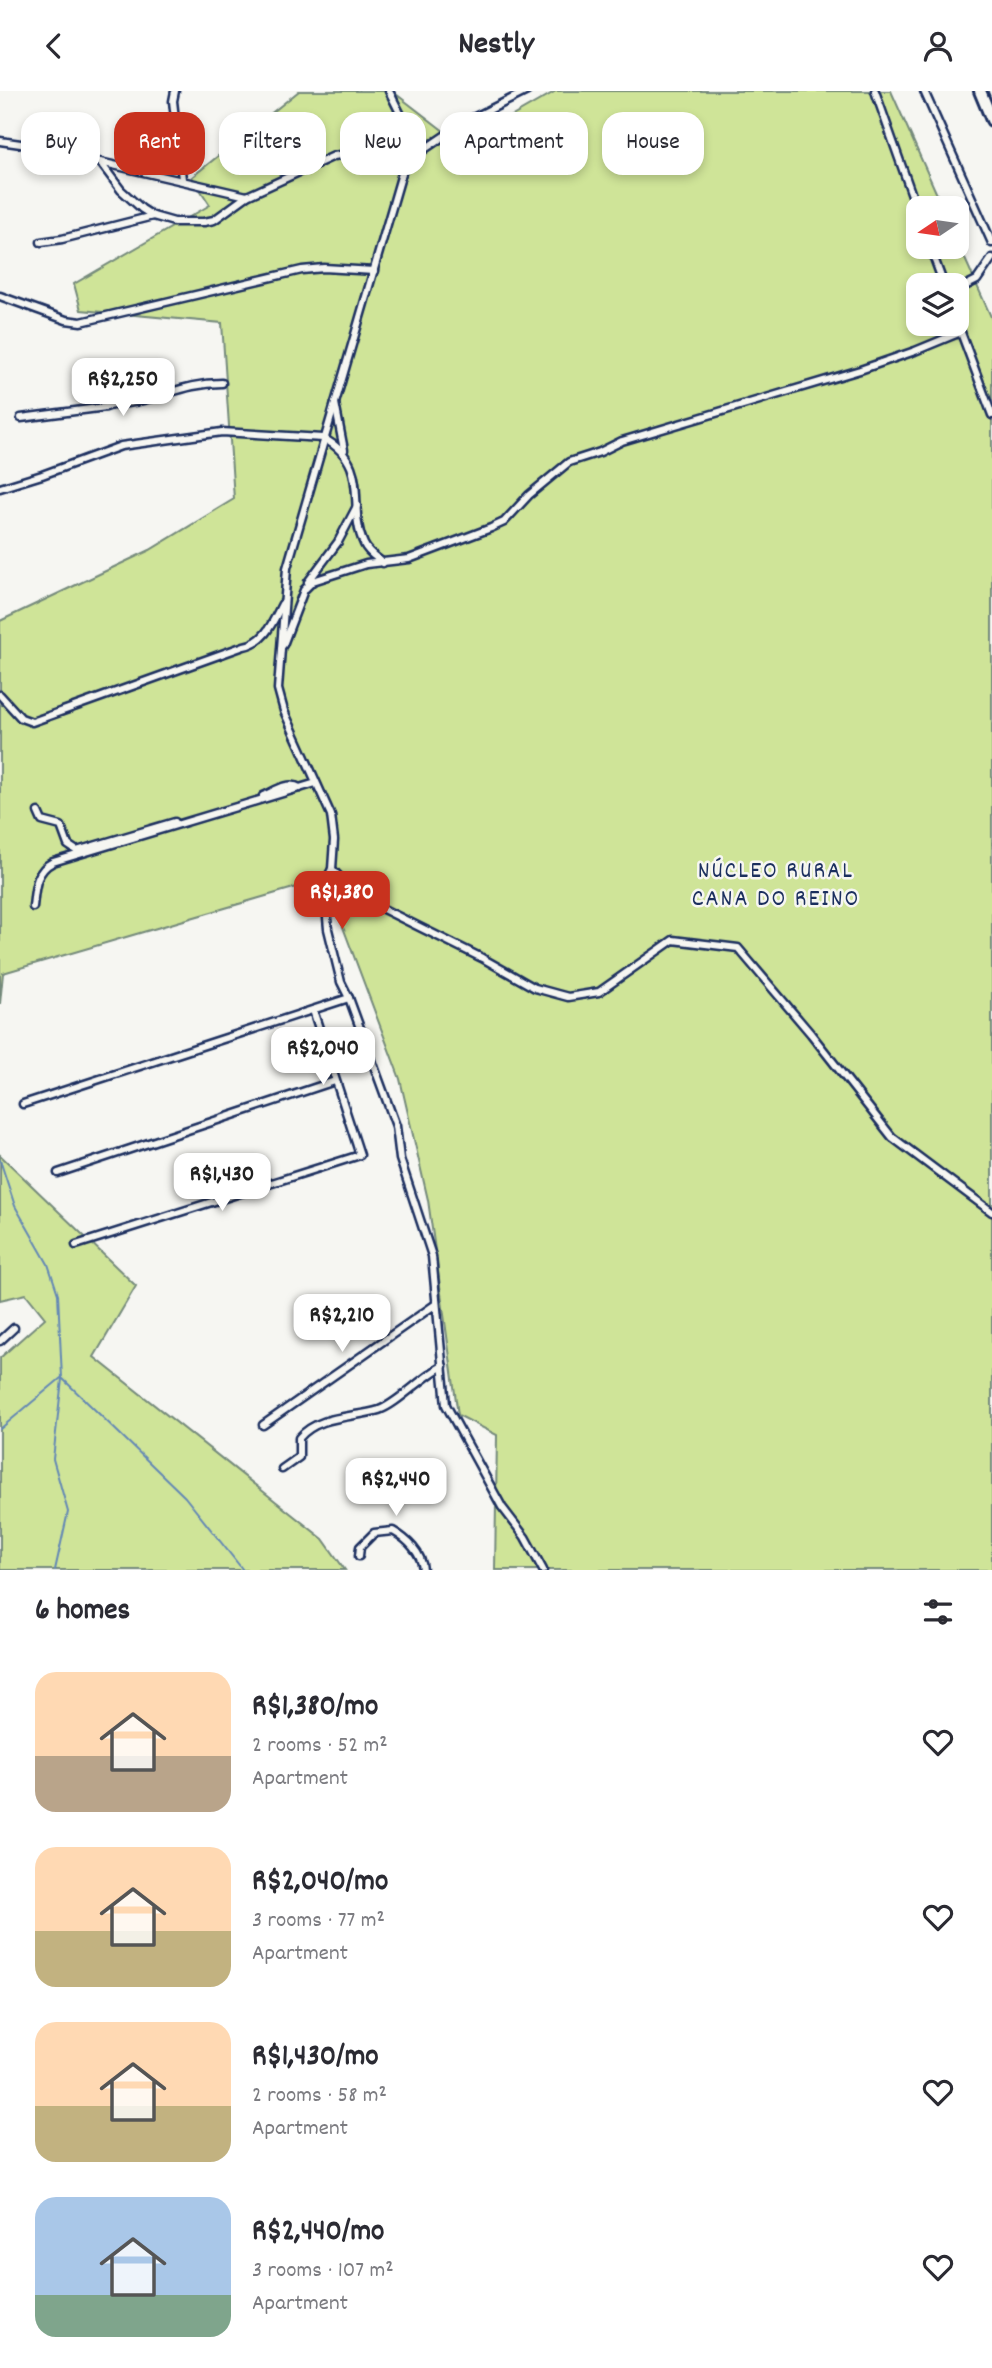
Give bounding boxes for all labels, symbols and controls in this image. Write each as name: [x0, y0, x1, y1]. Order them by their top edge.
text: Nestly: [458, 23, 534, 69]
icon: back: [35, 27, 73, 65]
icon: person: [919, 27, 957, 65]
chip: Buy: [21, 112, 100, 175]
chip: Rent: [114, 112, 205, 175]
chip: Filters: [219, 112, 326, 175]
chip: New: [340, 112, 426, 175]
chip: Apartment: [440, 112, 588, 175]
chip: House: [602, 112, 704, 175]
north arrow: [906, 196, 970, 259]
map controls: [906, 196, 969, 336]
button: layers: [906, 273, 969, 336]
pin: R$2,250: [58, 359, 188, 418]
text: R$2,250: [88, 364, 158, 397]
district label: NÚCLEO RURAL CANA DO REINO: [692, 855, 860, 917]
pin: R$1,380: [277, 871, 407, 931]
text: R$1,380: [310, 877, 374, 910]
pin: R$2,040: [258, 1027, 388, 1087]
text: R$2,040: [287, 1033, 359, 1066]
pin: R$1,430: [157, 1153, 287, 1213]
text: R$1,430: [190, 1159, 254, 1192]
pin: R$2,210: [277, 1295, 407, 1354]
text: R$2,210: [310, 1300, 374, 1333]
pin: R$2,440: [331, 1459, 461, 1518]
text: R$2,440: [362, 1464, 430, 1497]
text: 6 homes: [35, 1591, 130, 1634]
icon: filters: [919, 1593, 957, 1631]
text: R$1,380/mo: [252, 1687, 378, 1730]
icon: home: [91, 1700, 175, 1784]
icon: heart: [919, 1723, 957, 1761]
text: 2 rooms · 52 m²: [252, 1730, 388, 1763]
text: Apartment: [252, 1763, 348, 1796]
text: R$2,040/mo: [252, 1862, 388, 1905]
icon: home: [91, 1875, 175, 1959]
icon: heart: [919, 1898, 957, 1936]
text: 3 rooms · 77 m²: [252, 1905, 385, 1938]
text: Apartment: [252, 1938, 348, 1971]
text: R$1,430/mo: [252, 2037, 379, 2080]
icon: home: [91, 2050, 175, 2134]
icon: heart: [919, 2073, 957, 2111]
text: 2 rooms · 58 m²: [252, 2080, 387, 2113]
text: Apartment: [252, 2113, 348, 2146]
text: R$2,440/mo: [252, 2212, 384, 2255]
icon: home: [91, 2225, 175, 2309]
icon: heart: [919, 2248, 957, 2286]
text: 3 rooms · 107 m²: [252, 2255, 394, 2288]
text: Apartment: [252, 2288, 348, 2321]

